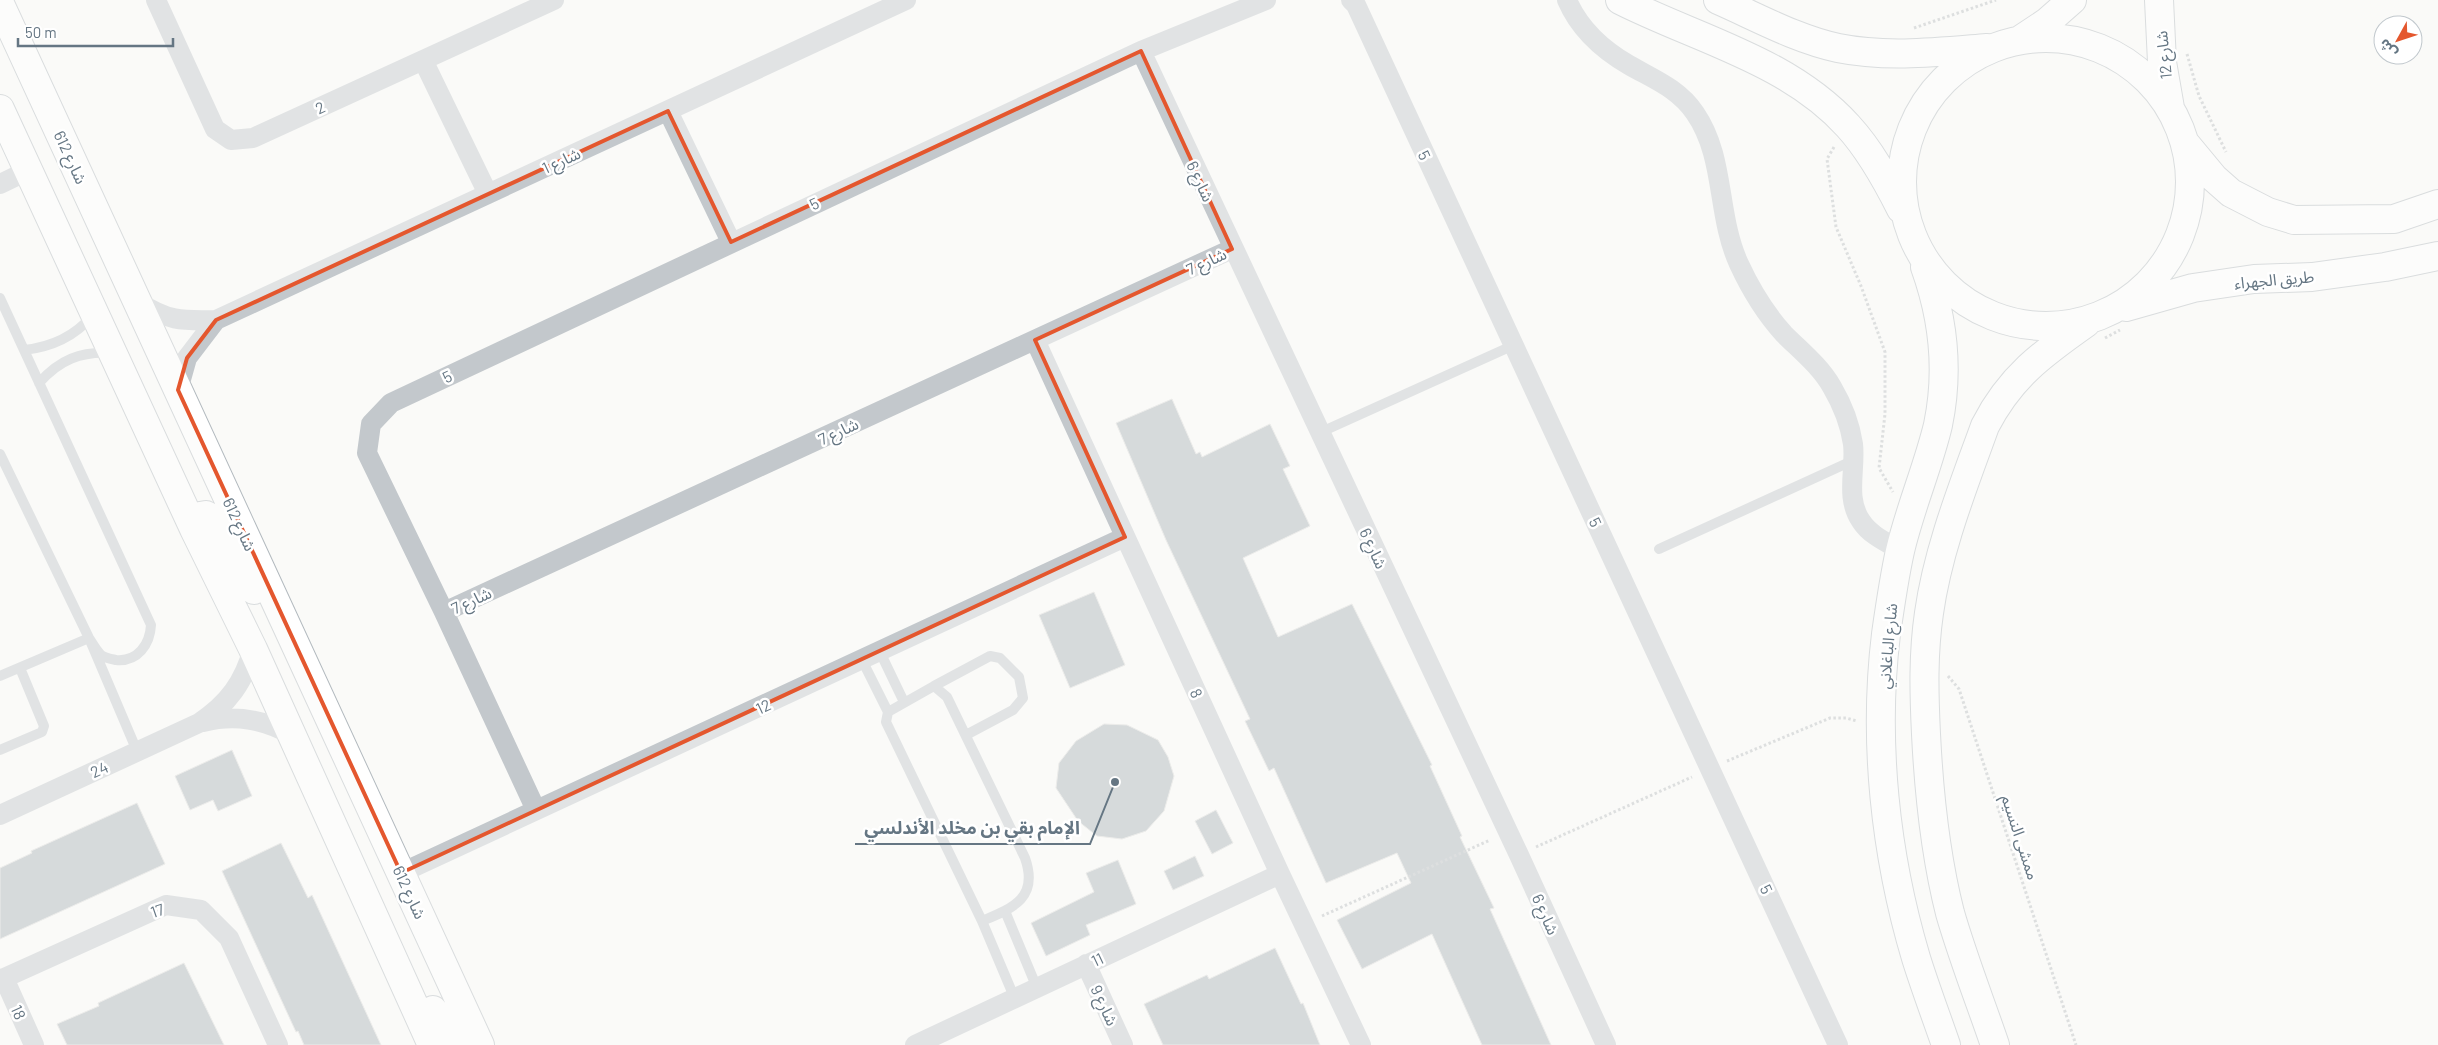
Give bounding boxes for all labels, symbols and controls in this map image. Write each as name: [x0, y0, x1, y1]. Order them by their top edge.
scale bar: [18, 15, 172, 47]
north arrow: [2373, 15, 2423, 65]
text: 50 m: [25, 23, 57, 41]
street label: شارع 12: [2151, 29, 2179, 80]
text: ش: [2375, 36, 2400, 61]
street label: 2: [312, 97, 328, 117]
street label: شارع 612: [47, 127, 92, 188]
street label: شارع 1: [539, 143, 585, 181]
street label: 5: [1415, 147, 1435, 163]
street label: شارع 6: [1180, 158, 1219, 206]
street label: 5: [806, 193, 822, 213]
street label: شارع 7: [1183, 244, 1231, 282]
street label: طريق الجهراء: [2233, 266, 2315, 294]
street label: 5: [439, 366, 455, 386]
street label: شارع 7: [815, 414, 863, 452]
street label: شارع 612: [216, 494, 261, 555]
street label: 5: [1586, 514, 1606, 530]
street label: شارع 6: [1353, 525, 1392, 573]
street label: شارع 7: [448, 583, 496, 621]
street label: شارع الباغلاني: [1874, 602, 1904, 690]
street label: 8: [1187, 685, 1207, 701]
street label: 12: [753, 694, 773, 718]
street label: 24: [87, 757, 111, 781]
street label: ممشى النسيم: [1995, 792, 2044, 883]
callout: الإمام بقي بن مخلد الأندلسي: [855, 811, 1090, 844]
text: الإمام بقي بن مخلد الأندلسي: [864, 816, 1080, 842]
street label: شارع 612: [386, 862, 431, 923]
street label: 5: [1757, 881, 1777, 897]
street label: شارع 6: [1525, 891, 1563, 939]
street label: 17: [148, 899, 167, 921]
street label: 11: [1088, 948, 1106, 970]
street label: شارع 9: [1084, 982, 1123, 1030]
street label: 18: [7, 1002, 31, 1022]

